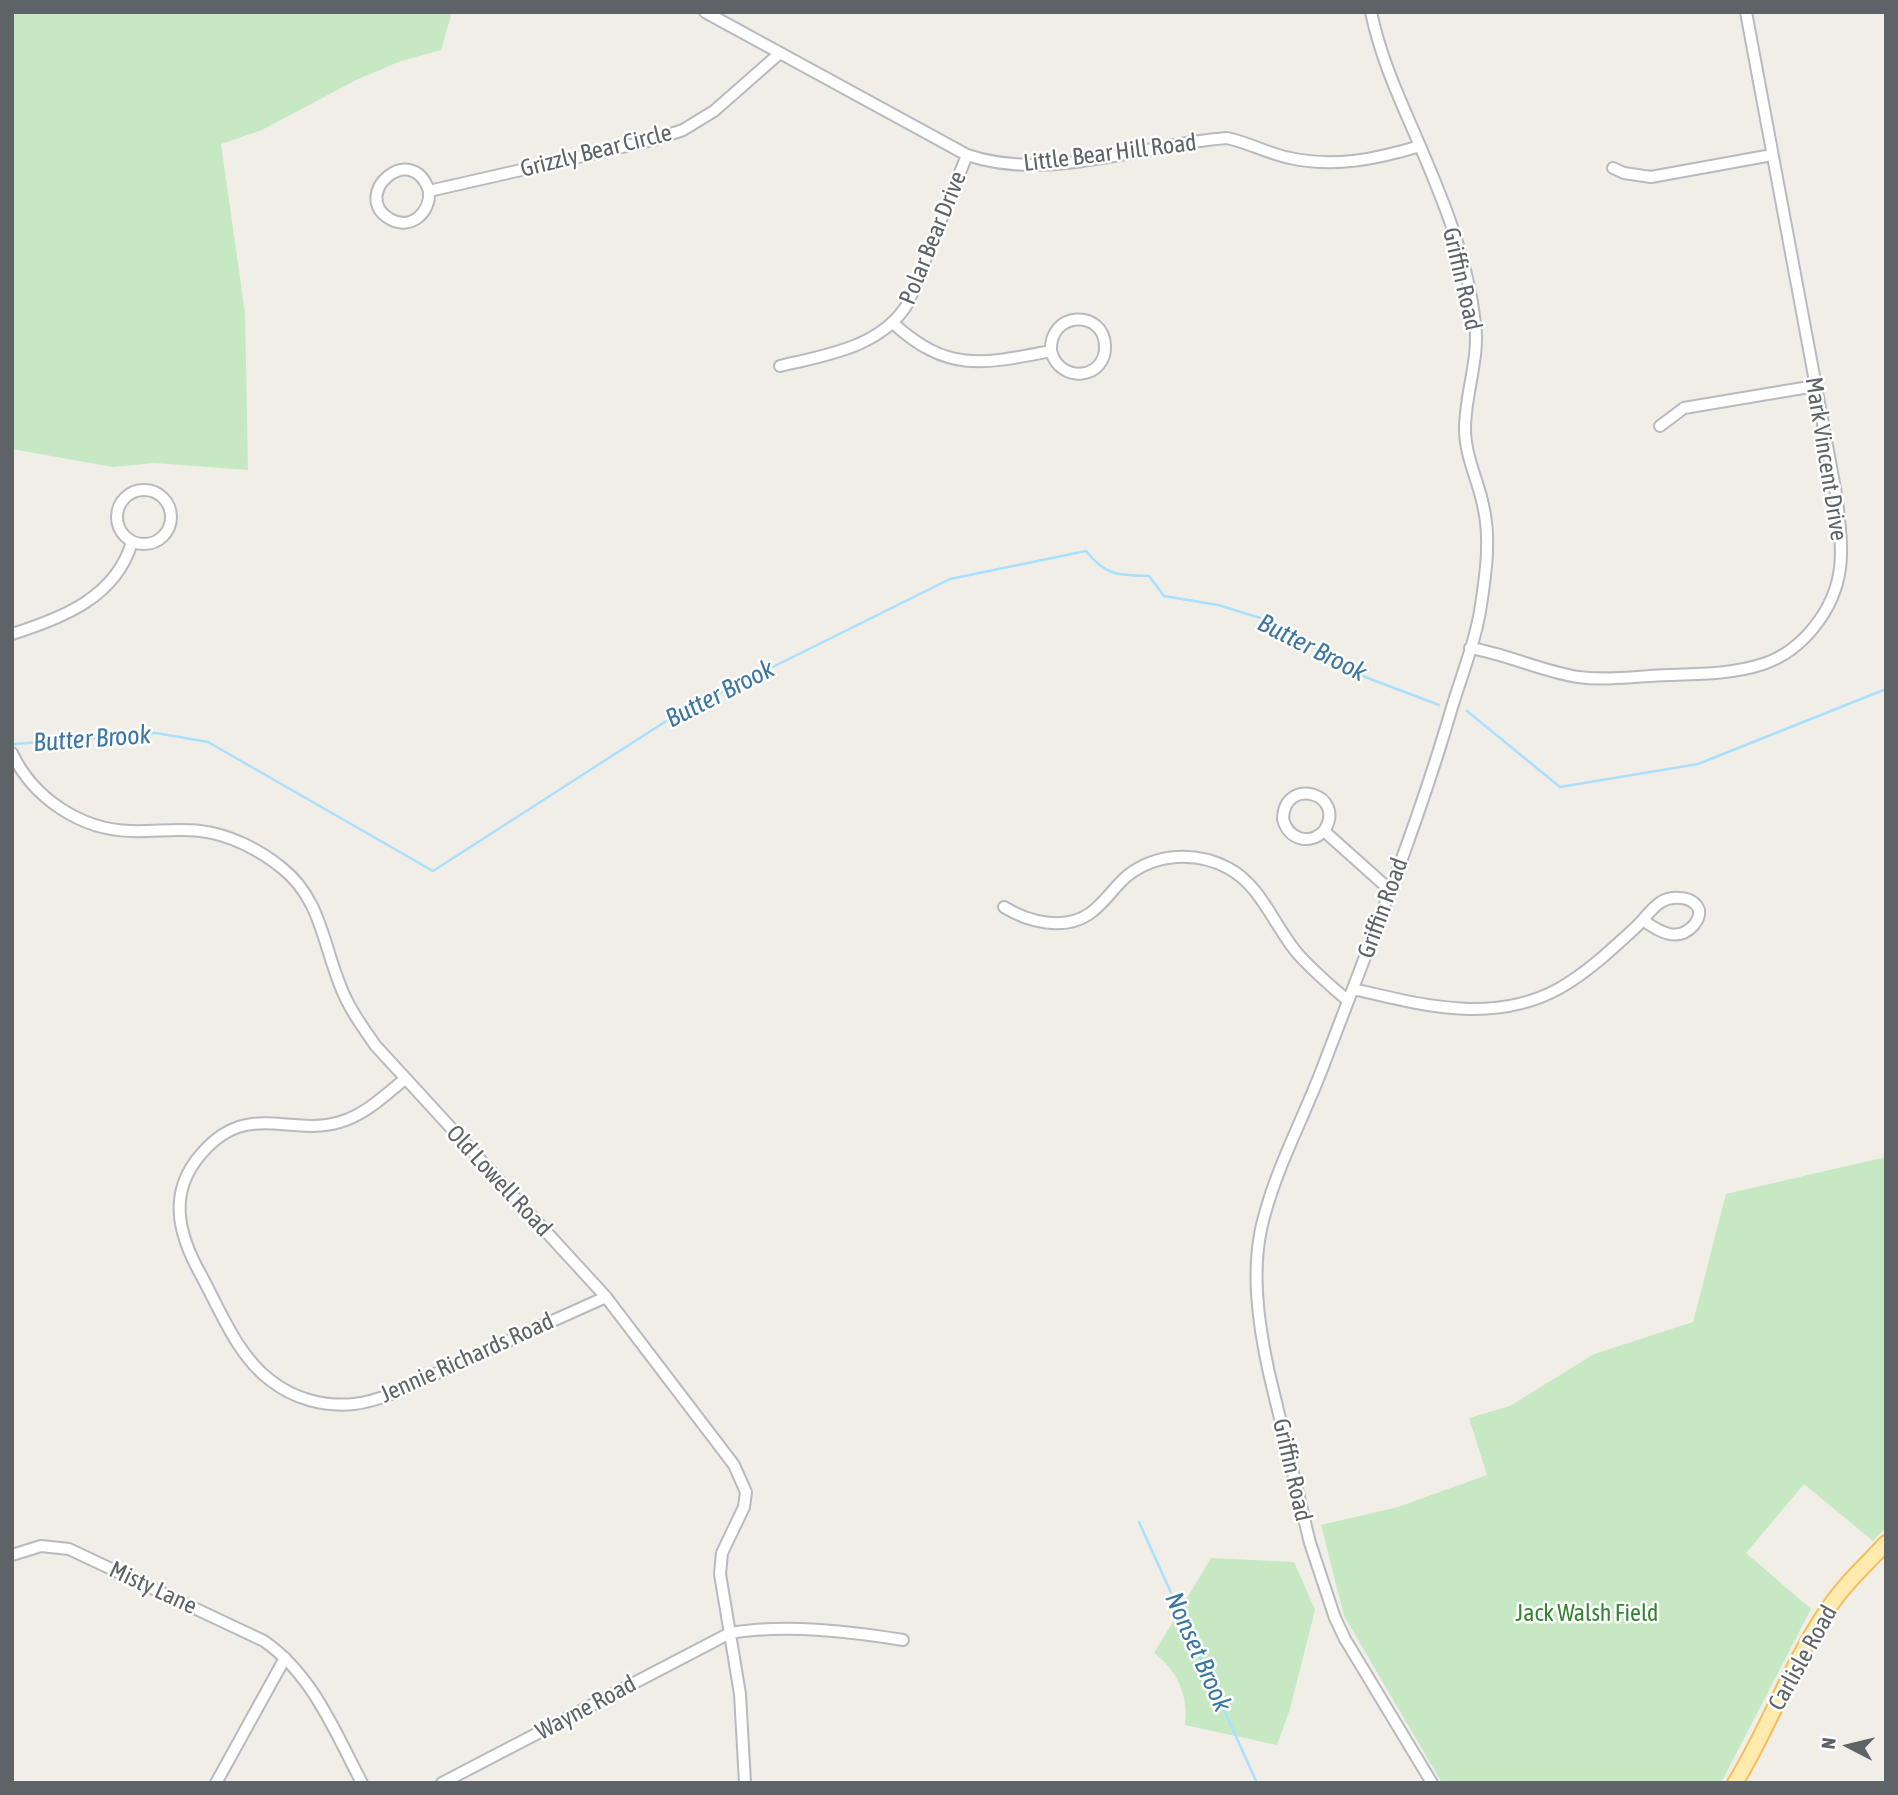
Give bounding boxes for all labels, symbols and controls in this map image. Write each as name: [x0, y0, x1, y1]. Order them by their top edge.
street label: Grizzly Bear Circle: [517, 118, 675, 184]
street label: Little Bear Hill Road: [1022, 128, 1198, 178]
street label: Polar Bear Drive: [893, 167, 973, 309]
street label: Griffin Road: [1436, 225, 1488, 333]
street label: Mark Vincent Drive: [1799, 375, 1853, 543]
water label: Butter Brook: [1252, 607, 1372, 689]
water label: Butter Brook: [660, 653, 780, 735]
water label: Butter Brook: [32, 719, 152, 759]
street label: Griffin Road: [1352, 854, 1414, 962]
street label: Old Lowell Road: [440, 1119, 558, 1243]
street label: Jennie Richards Road: [376, 1307, 558, 1409]
street label: Griffin Road: [1266, 1416, 1318, 1524]
street label: Misty Lane: [105, 1555, 201, 1621]
water label: Nonset Brook: [1158, 1588, 1238, 1716]
park label: Jack Walsh Field: [1516, 1599, 1658, 1627]
street label: Carlisle Road: [1762, 1601, 1844, 1715]
street label: Wayne Road: [531, 1670, 641, 1746]
north arrow: [1814, 1711, 1884, 1781]
text: N: [1817, 1737, 1840, 1750]

